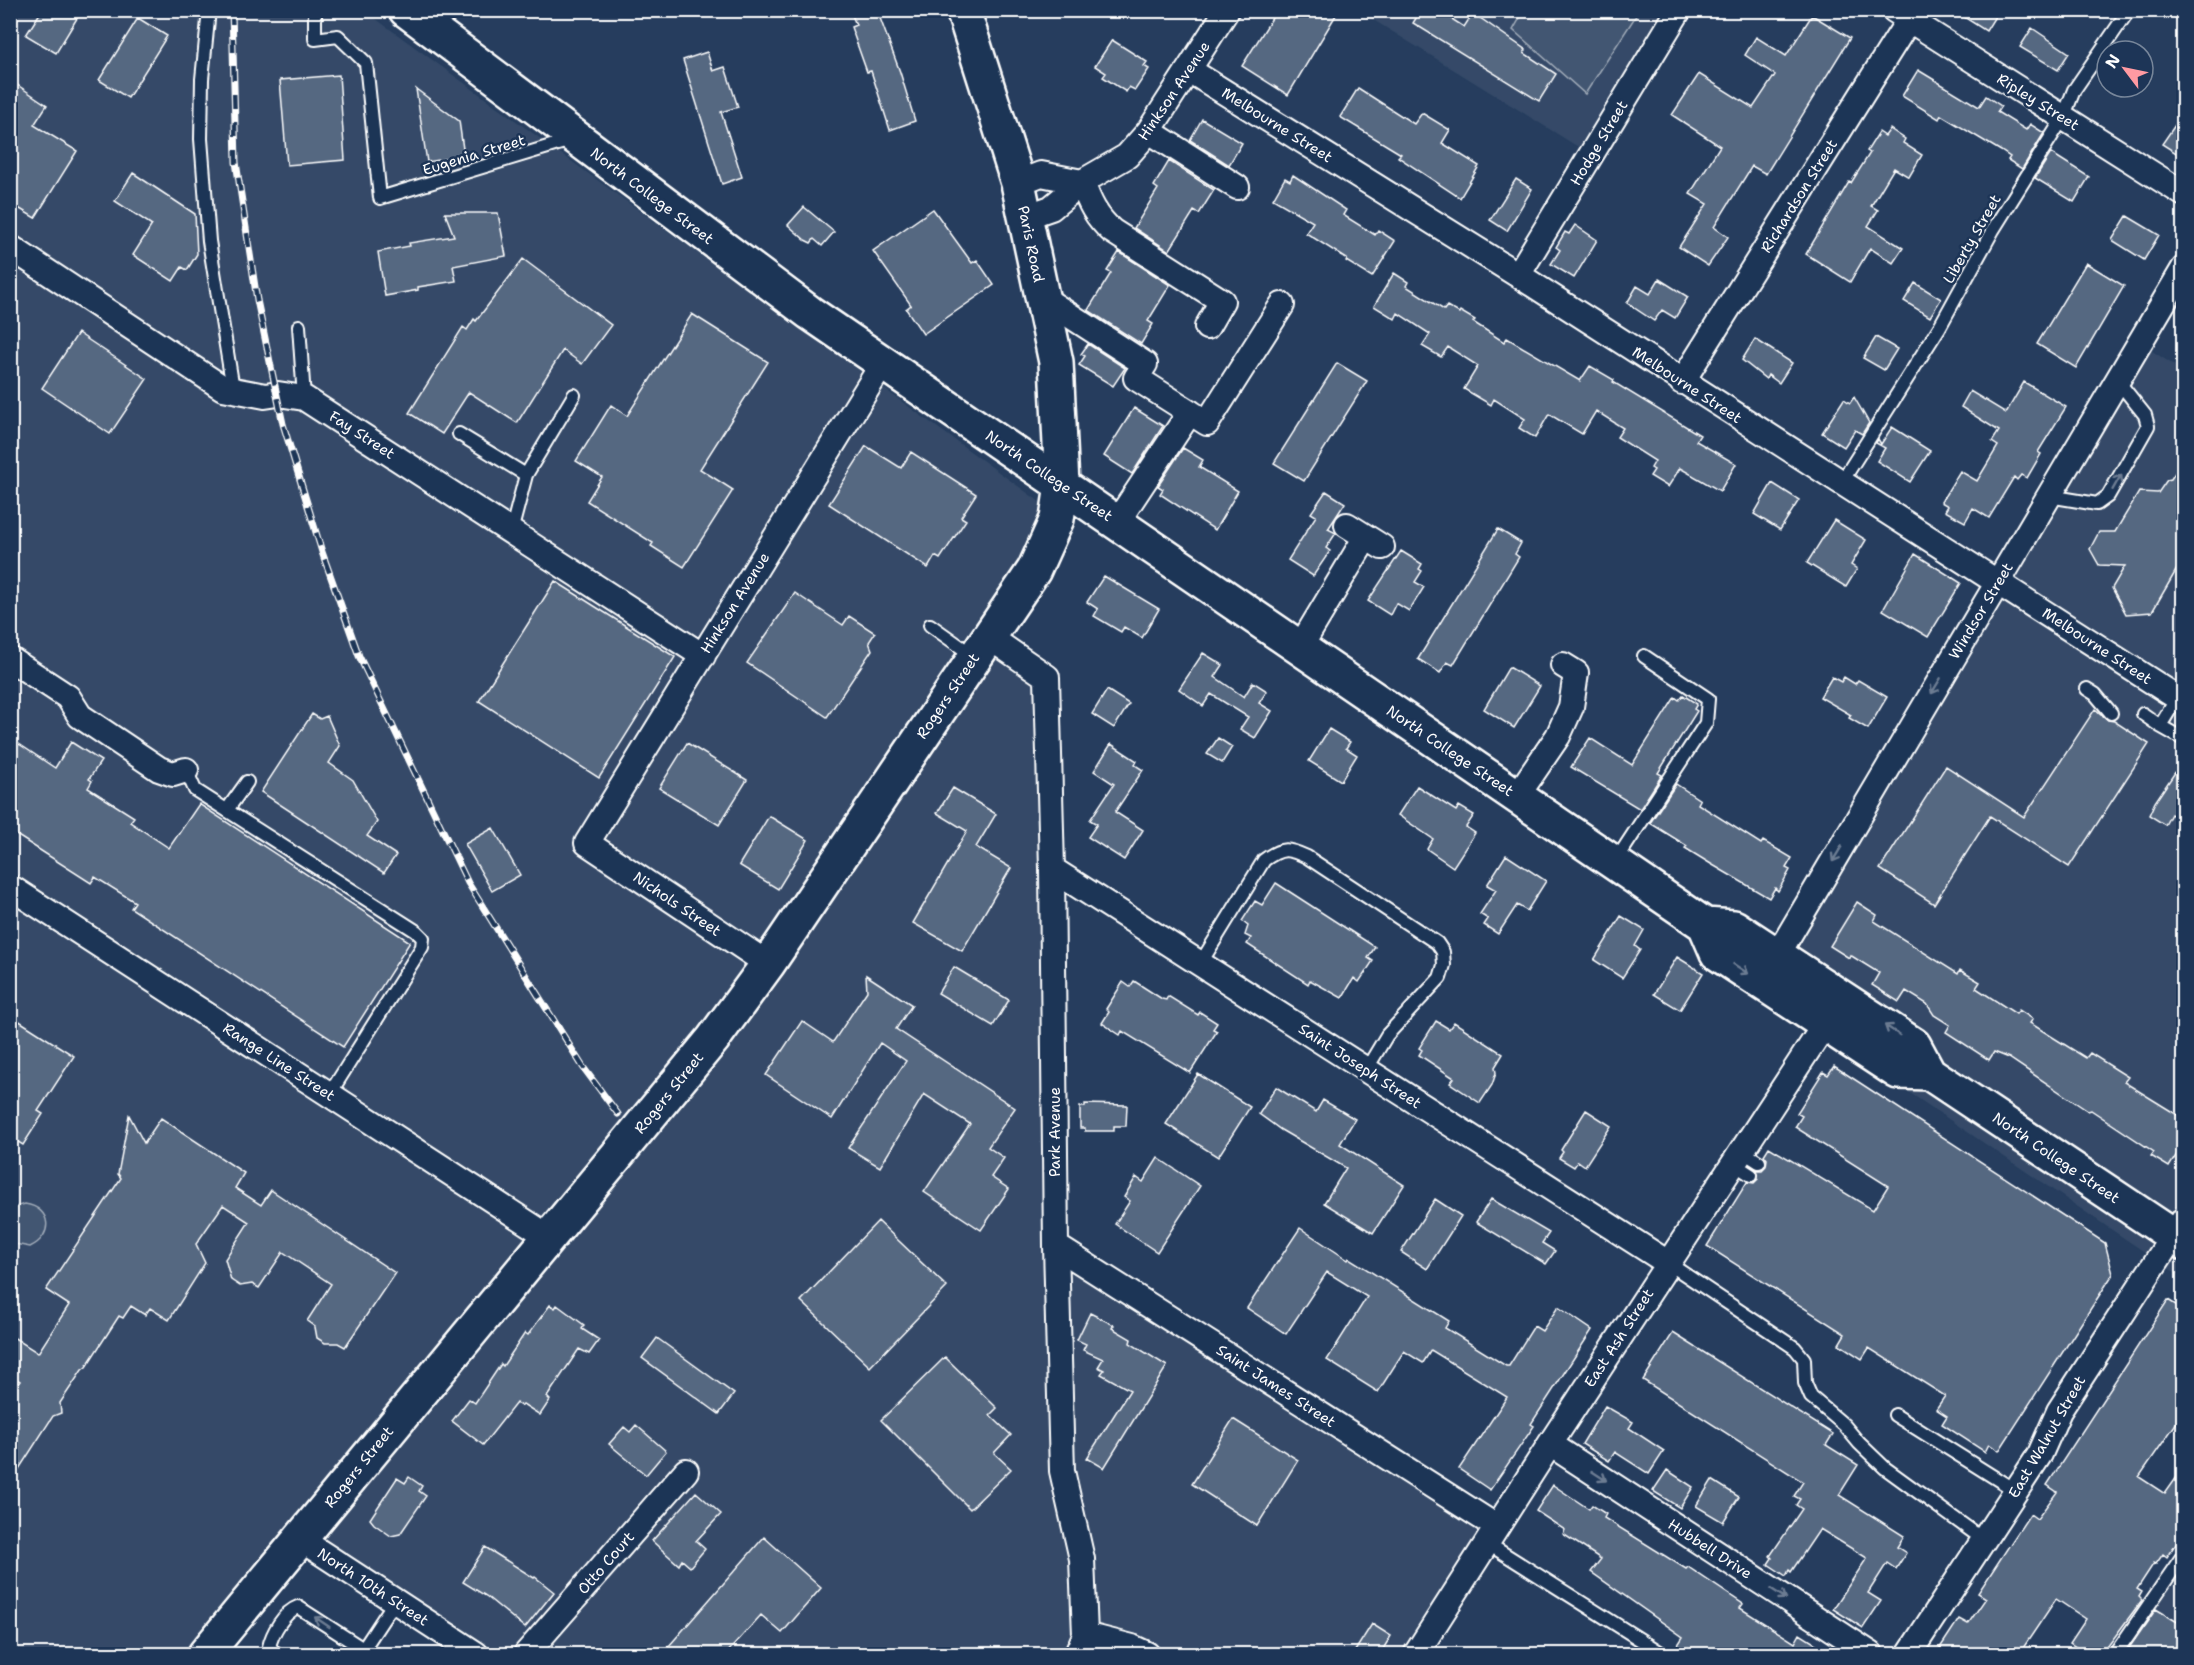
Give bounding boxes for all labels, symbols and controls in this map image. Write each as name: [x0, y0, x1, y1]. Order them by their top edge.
street label: Hinkson Avenue: [1133, 37, 1215, 145]
north arrow: [2095, 39, 2155, 99]
text: N: [2100, 50, 2125, 72]
street label: Ripley Street: [1993, 69, 2083, 135]
street label: Melbourne Street: [1218, 83, 1336, 167]
street label: Hodge Street: [1566, 97, 1632, 189]
street label: Eugenia Street: [420, 130, 528, 180]
street label: Richardson Street: [1756, 135, 1842, 257]
street label: North College Street: [586, 143, 718, 249]
street label: Liberty Street: [1938, 191, 2006, 287]
street label: Paris Road: [1013, 204, 1049, 285]
street label: Melbourne Street: [1628, 342, 1746, 428]
street label: Fay Street: [325, 406, 399, 464]
street label: North College Street: [981, 426, 1117, 526]
one-way arrow: [2111, 474, 2123, 491]
street label: Hinkson Avenue: [696, 549, 774, 657]
street label: Windsor Street: [1944, 559, 2018, 663]
street label: Melbourne Street: [2038, 603, 2156, 689]
street label: Rogers Street: [912, 649, 984, 743]
one-way arrow: [1930, 677, 1942, 694]
street label: North College Street: [1382, 701, 1518, 801]
one-way arrow: [1830, 845, 1842, 862]
street label: Nichols Street: [629, 867, 725, 941]
one-way arrow: [1732, 962, 1749, 975]
street label: Range Line Street: [219, 1018, 339, 1106]
street label: Saint Joseph Street: [1295, 1019, 1425, 1113]
one-way arrow: [1884, 1024, 1901, 1036]
street label: Rogers Street: [630, 1048, 708, 1138]
street label: Park Avenue: [1045, 1087, 1065, 1177]
street label: North College Street: [1988, 1108, 2124, 1208]
street label: East Ash Street: [1580, 1285, 1658, 1391]
street label: Saint James Street: [1213, 1340, 1339, 1432]
street label: East Walnut Street: [2004, 1372, 2090, 1502]
street label: Rogers Street: [320, 1422, 398, 1512]
one-way arrow: [1590, 1469, 1607, 1482]
street label: Hubbell Drive: [1664, 1514, 1756, 1584]
street label: Otto Court: [573, 1527, 639, 1599]
street label: North 10th Street: [314, 1544, 432, 1630]
one-way arrow: [1770, 1588, 1787, 1600]
one-way arrow: [314, 1616, 331, 1628]

